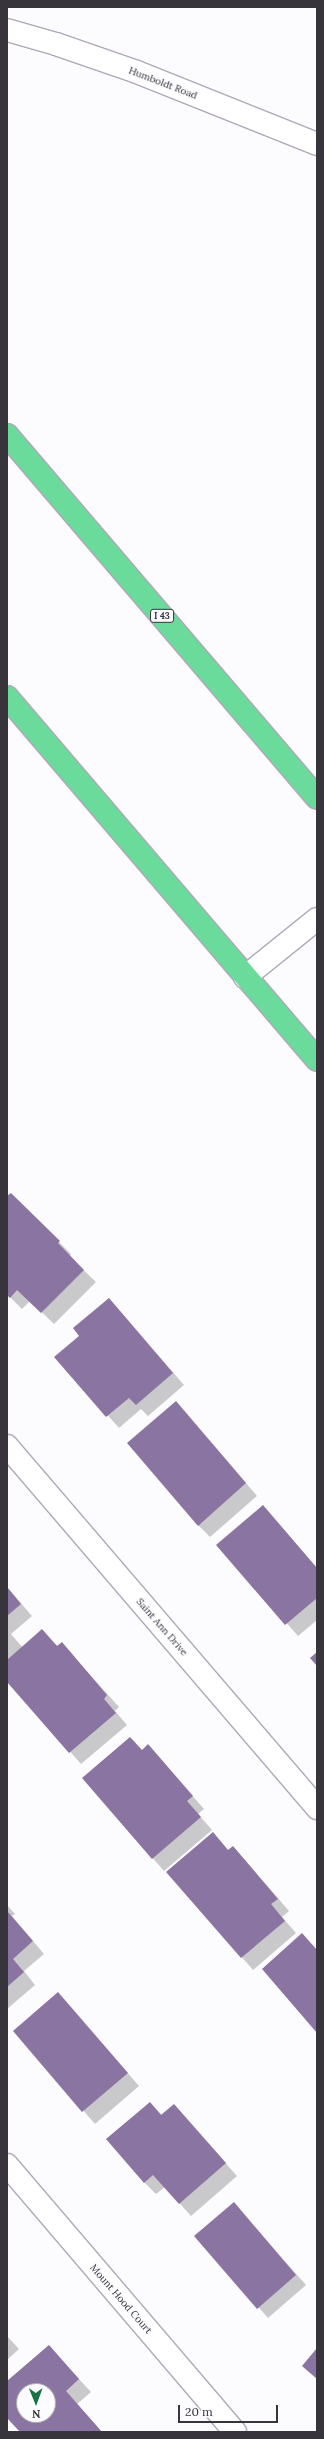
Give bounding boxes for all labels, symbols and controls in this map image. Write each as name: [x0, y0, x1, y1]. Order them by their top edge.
street label: Humboldt Road: [127, 64, 199, 102]
road number: I 43: [150, 609, 174, 623]
street label: Saint Ann Drive: [134, 1596, 190, 1658]
street label: Mount Hood Court: [87, 2262, 155, 2336]
north arrow: [16, 2383, 56, 2423]
scale bar: [180, 2397, 280, 2423]
text: 20 m: [185, 2404, 213, 2419]
text: N: [32, 2407, 41, 2421]

